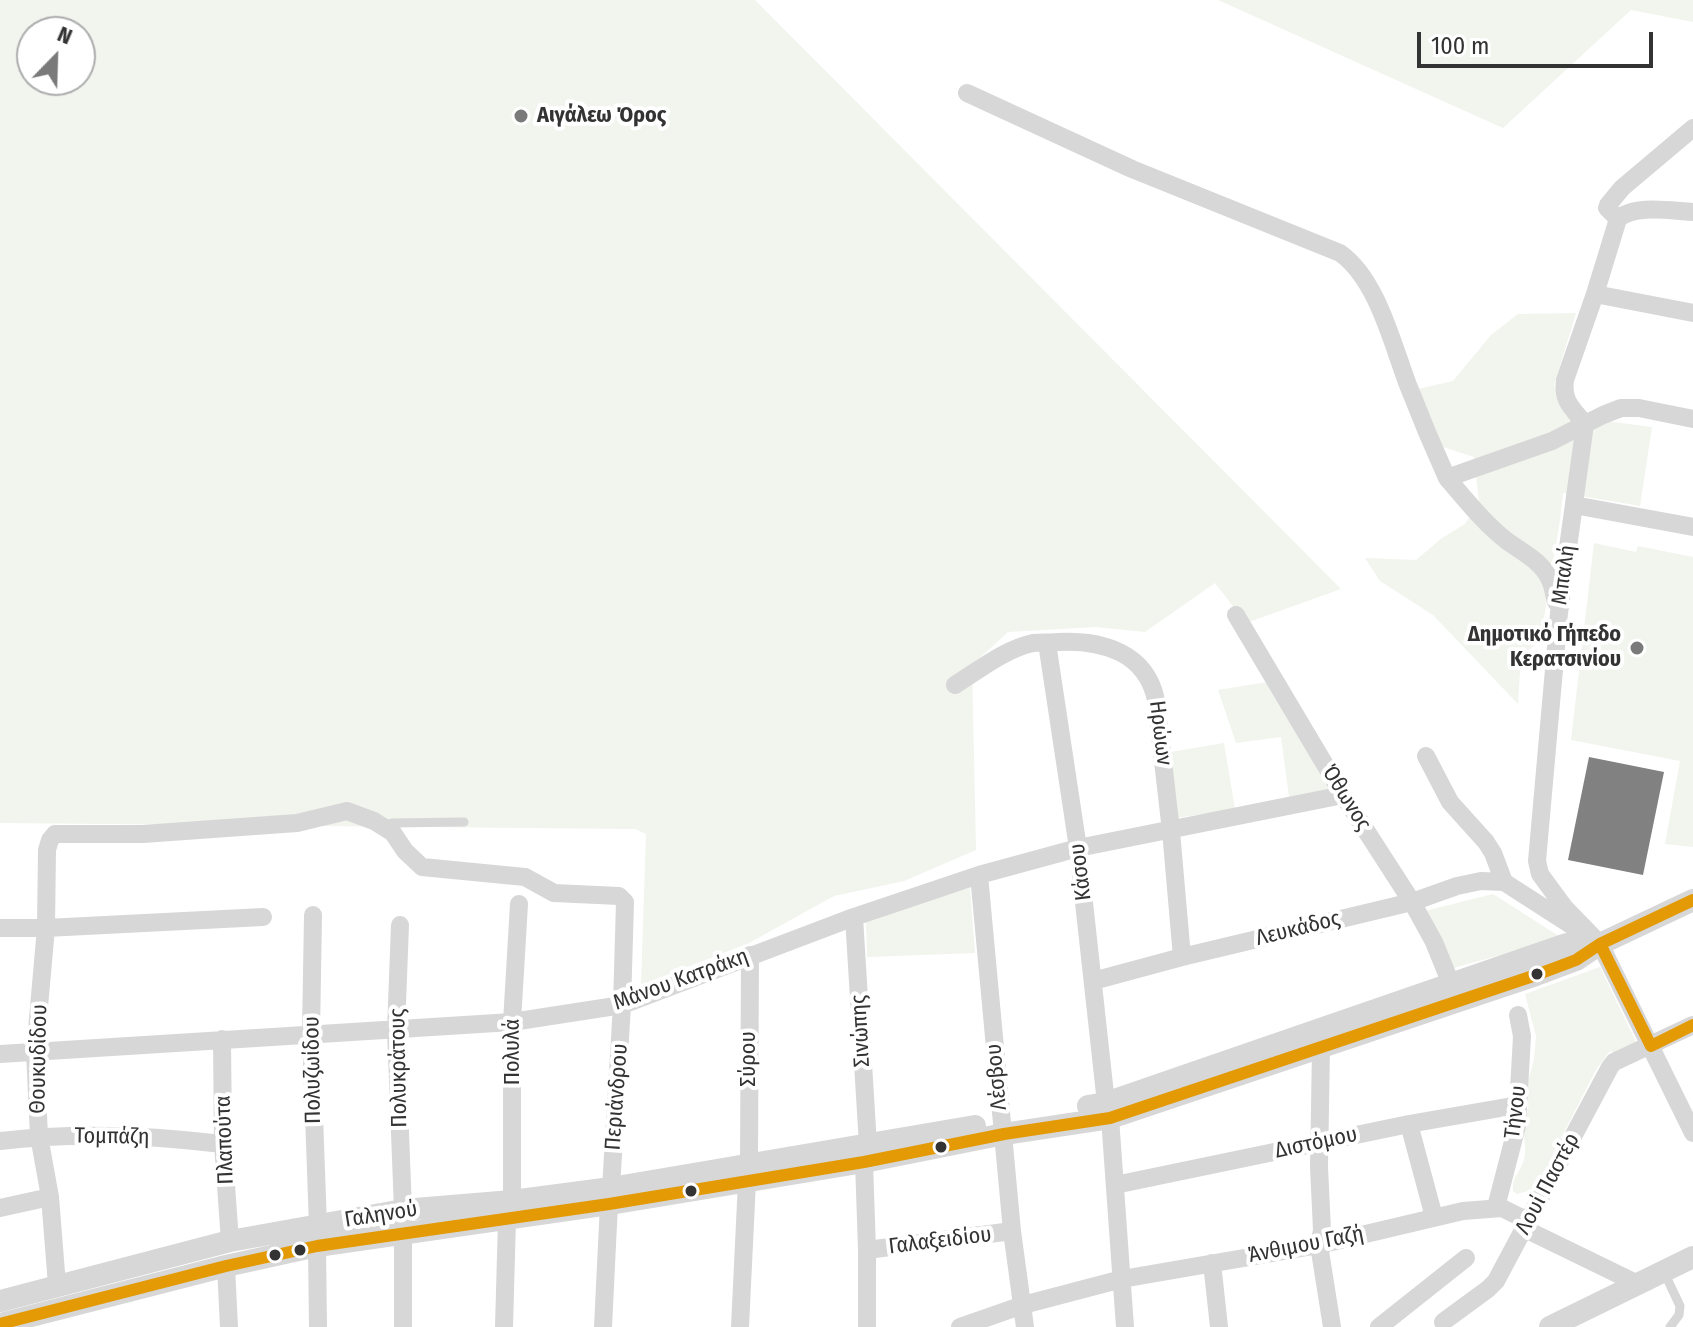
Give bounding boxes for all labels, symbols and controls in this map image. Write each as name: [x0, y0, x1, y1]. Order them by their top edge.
north arrow: [16, 16, 96, 96]
scale bar: [1421, 16, 1657, 66]
text: N: [53, 20, 76, 50]
text: 100 m: [1431, 32, 1489, 60]
place label: Αιγάλεω Όρος: [537, 103, 666, 129]
marker: Αιγάλεω Όρος: [512, 107, 530, 125]
street label: Μπαλή: [1547, 543, 1581, 607]
place label: Δημοτικό Γήπεδο Κερατσινίου: [1468, 622, 1621, 674]
marker: Δημοτικό Γήπεδο Κερατσινίου: [1628, 639, 1646, 657]
street label: Ηρώων: [1143, 699, 1177, 767]
street label: Όθωνος: [1316, 760, 1376, 836]
street label: Κάσου: [1064, 842, 1098, 902]
street label: Λευκάδος: [1253, 906, 1343, 952]
street label: Μάνου Κατράκη: [610, 943, 752, 1017]
unlabelled marker: [1529, 966, 1545, 982]
street label: Σινώπης: [846, 994, 876, 1068]
street label: Θουκυδίδου: [25, 1004, 53, 1114]
street label: Πολυκράτους: [385, 1008, 413, 1128]
street label: Πολυζωίδου: [299, 1016, 327, 1124]
street label: Πολυλά: [500, 1019, 526, 1085]
street label: Σύρου: [736, 1031, 762, 1087]
street label: Περιάνδρου: [600, 1043, 634, 1151]
street label: Λέσβου: [981, 1043, 1013, 1111]
street label: Τήνου: [1500, 1084, 1532, 1140]
street label: Πλαπούτα: [210, 1095, 240, 1185]
street label: Διστόμου: [1272, 1121, 1360, 1165]
street label: Τομπάζη: [74, 1123, 150, 1151]
street label: Λουί Παστέρ: [1510, 1129, 1586, 1239]
unlabelled marker: [933, 1139, 949, 1155]
unlabelled marker: [683, 1183, 699, 1199]
street label: Γαληνού: [343, 1196, 419, 1234]
street label: Άνθιμου Γαζή: [1246, 1221, 1366, 1269]
street label: Γαλαξειδίου: [887, 1222, 993, 1260]
unlabelled marker: [292, 1242, 308, 1258]
unlabelled marker: [267, 1247, 283, 1263]

